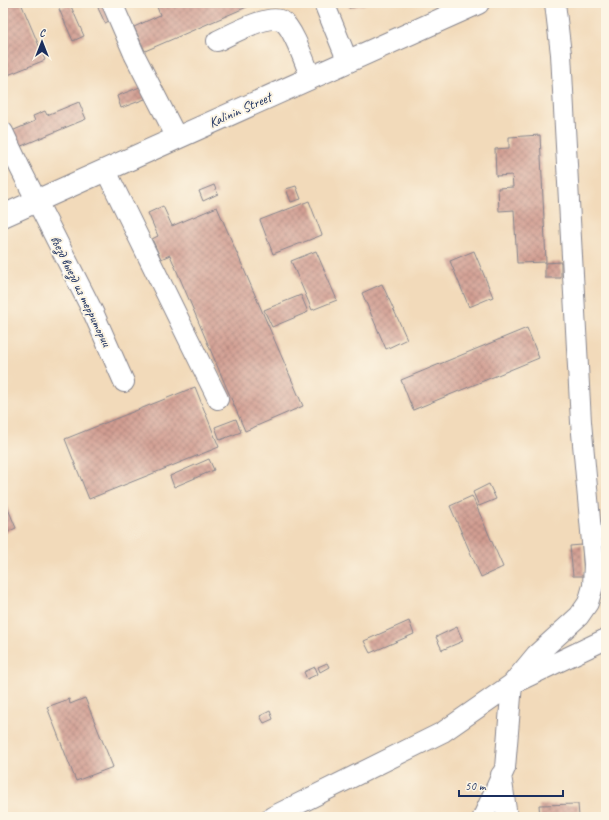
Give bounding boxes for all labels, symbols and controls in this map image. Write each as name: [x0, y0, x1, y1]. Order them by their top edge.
north arrow: [22, 22, 62, 62]
text: С: [39, 25, 46, 39]
street label: Kalinin Street: [206, 88, 276, 131]
street label: въезд выезд из территории: [47, 233, 116, 350]
scale bar: [459, 772, 563, 798]
text: 50 m: [465, 778, 487, 794]

